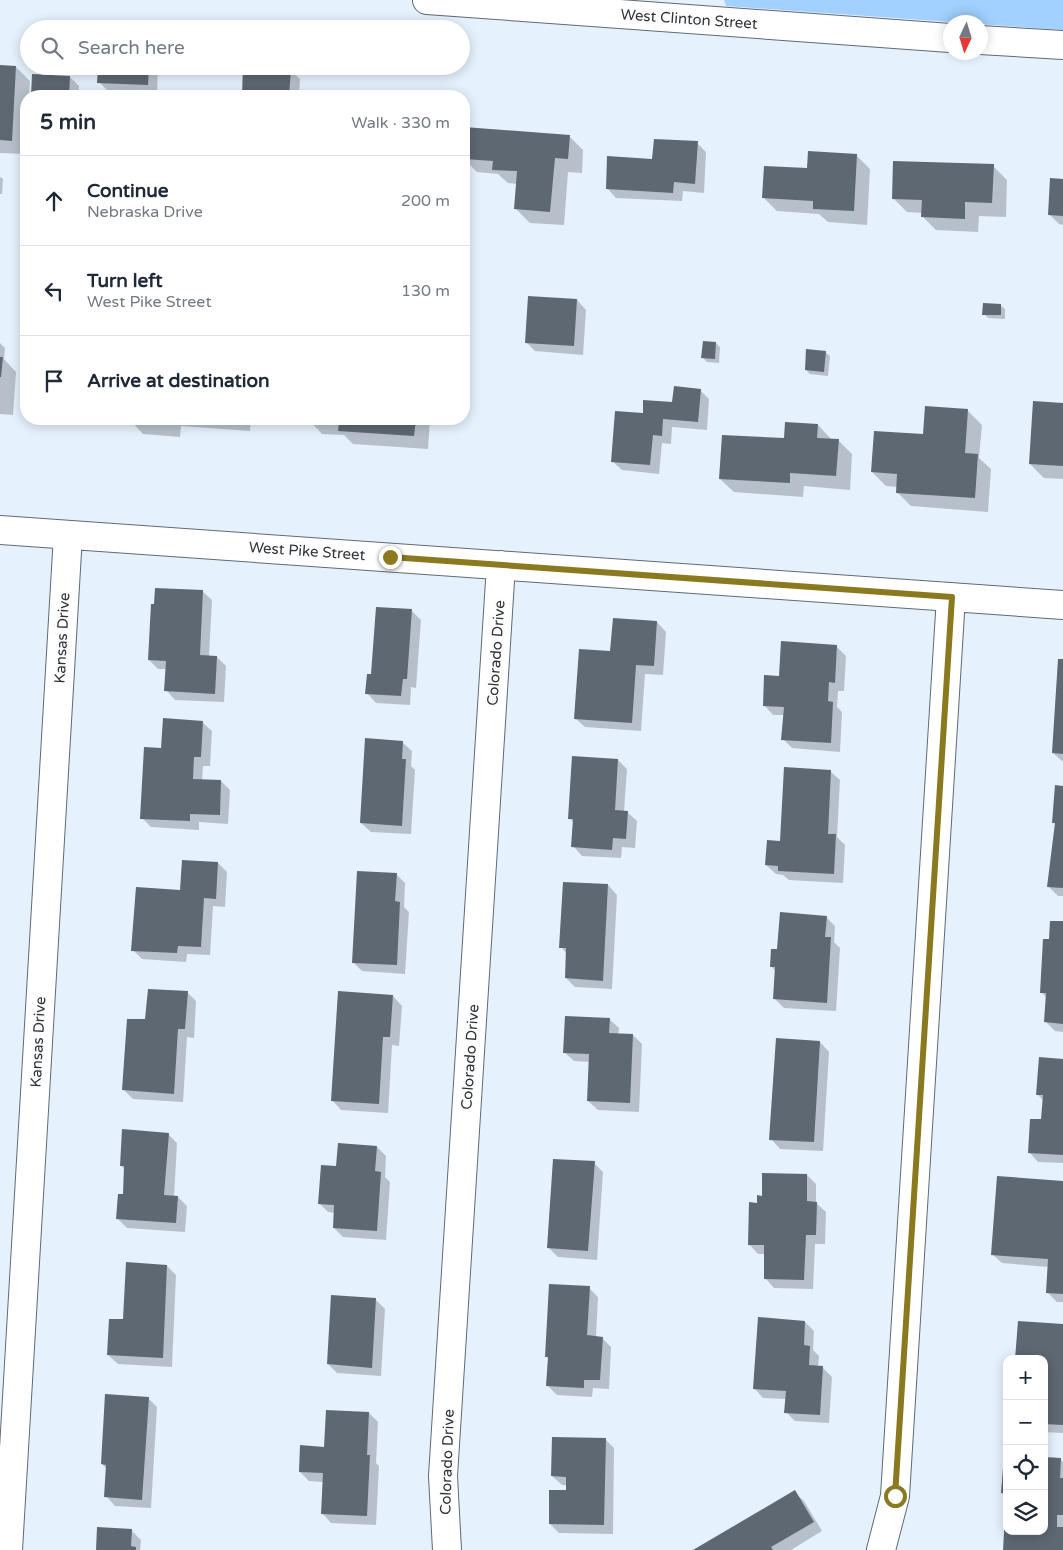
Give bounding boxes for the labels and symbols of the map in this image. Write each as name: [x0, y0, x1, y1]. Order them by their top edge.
street label: West Clinton Street: [620, 5, 758, 33]
north arrow: [943, 15, 988, 60]
street label: West Pike Street: [248, 538, 366, 564]
route end: [379, 546, 402, 569]
street label: Kansas Drive: [51, 592, 73, 684]
street label: Colorado Drive: [483, 600, 509, 706]
street label: Kansas Drive: [27, 996, 49, 1088]
street label: Colorado Drive: [457, 1004, 483, 1110]
street label: Colorado Drive: [436, 1409, 458, 1515]
route start: [884, 1485, 907, 1508]

